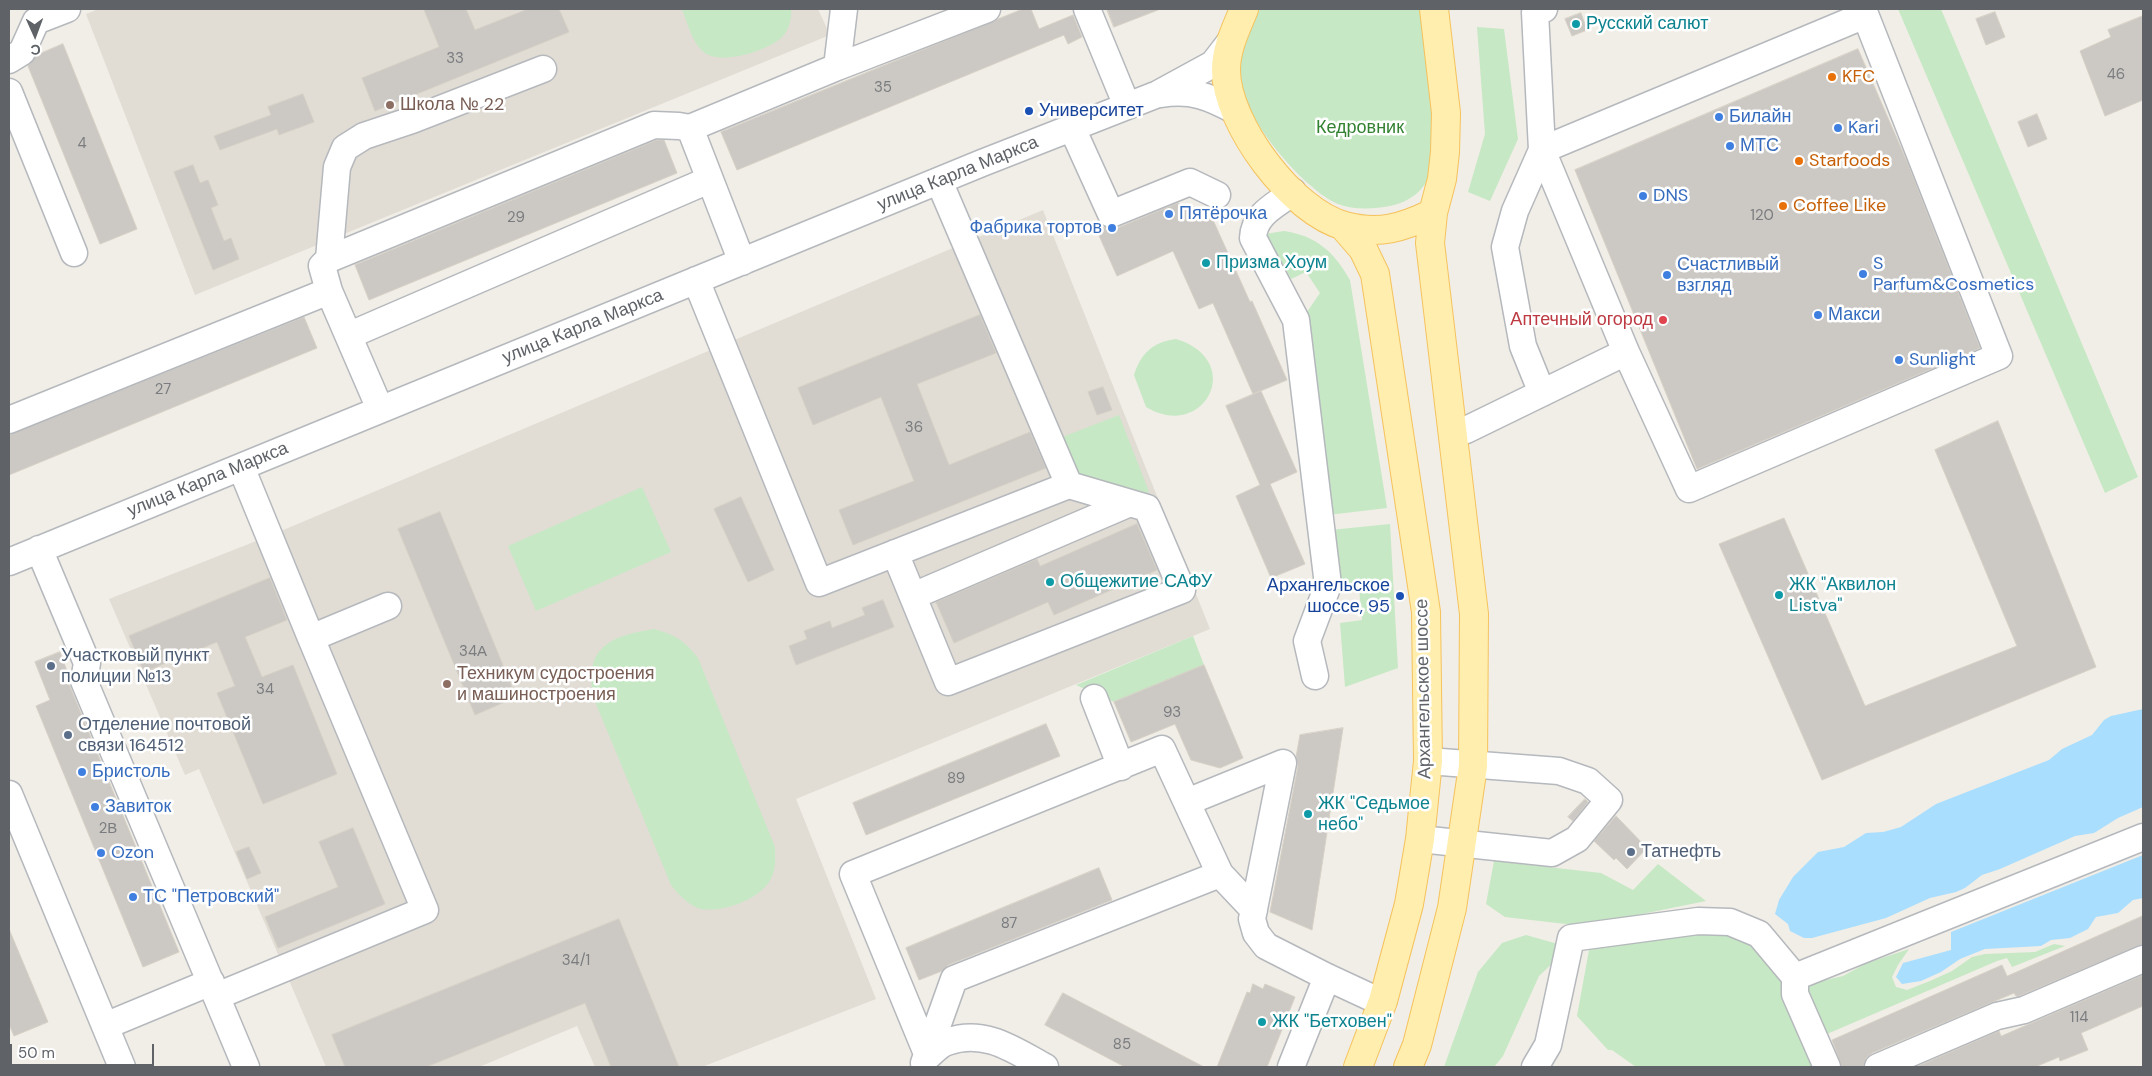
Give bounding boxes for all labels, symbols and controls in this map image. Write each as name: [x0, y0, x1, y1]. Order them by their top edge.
north arrow: [10, 10, 60, 60]
place label: Русский салют: [1586, 13, 1708, 35]
marker: Русский салют: [1570, 18, 1582, 30]
text: С: [30, 41, 41, 59]
house number: 33: [446, 50, 464, 68]
place label: KFC: [1842, 66, 1875, 88]
house number: 46: [2107, 66, 2125, 84]
marker: KFC: [1826, 71, 1838, 83]
house number: 35: [874, 79, 892, 97]
place label: Школа № 22: [400, 94, 504, 116]
marker: Школа № 22: [384, 99, 396, 111]
place label: Университет: [1039, 100, 1144, 122]
marker: Университет: [1023, 105, 1035, 117]
place label: Билайн: [1729, 106, 1791, 128]
marker: Билайн: [1713, 111, 1725, 123]
park label: Кедровник: [1316, 117, 1404, 139]
place label: Kari: [1848, 117, 1879, 139]
marker: Kari: [1832, 122, 1844, 134]
street label: улица Карла Маркса: [874, 132, 1042, 216]
house number: 4: [77, 135, 87, 153]
place label: МТС: [1740, 135, 1779, 157]
marker: МТС: [1724, 140, 1736, 152]
place label: Starfoods: [1809, 150, 1890, 172]
marker: Starfoods: [1793, 155, 1805, 167]
place label: DNS: [1653, 185, 1688, 207]
marker: DNS: [1637, 190, 1649, 202]
place label: Coffee Like: [1793, 195, 1886, 217]
marker: Coffee Like: [1777, 200, 1789, 212]
place label: Пятёрочка: [1179, 203, 1267, 225]
house number: 120: [1750, 207, 1774, 225]
marker: Пятёрочка: [1163, 208, 1175, 220]
house number: 29: [507, 209, 525, 227]
place label: Фабрика тортов: [970, 217, 1102, 239]
marker: Фабрика тортов: [1106, 222, 1118, 234]
place label: Призма Хоум: [1216, 252, 1327, 274]
place label: S Parfum&Cosmetics: [1873, 253, 2034, 296]
place label: Счастливый взгляд: [1677, 254, 1779, 296]
marker: Призма Хоум: [1200, 257, 1212, 269]
marker: S Parfum&Cosmetics: [1857, 268, 1869, 280]
marker: Счастливый взгляд: [1661, 269, 1673, 281]
street label: улица Карла Маркса: [499, 285, 667, 369]
place label: Макси: [1828, 304, 1880, 326]
place label: Аптечный огород: [1510, 309, 1653, 331]
marker: Макси: [1812, 309, 1824, 321]
marker: Аптечный огород: [1657, 314, 1669, 326]
place label: Sunlight: [1909, 349, 1976, 371]
marker: Sunlight: [1893, 354, 1905, 366]
house number: 27: [155, 381, 171, 399]
house number: 36: [905, 419, 923, 437]
street label: улица Карла Маркса: [124, 438, 292, 522]
place label: Общежитие САФУ: [1060, 571, 1212, 593]
place label: ЖК "Аквилон Listva": [1789, 574, 1896, 616]
place label: Архангельское шоссе, 95: [1267, 575, 1390, 618]
marker: Общежитие САФУ: [1044, 576, 1056, 588]
marker: ЖК "Аквилон Listva": [1773, 589, 1785, 601]
marker: Архангельское шоссе, 95: [1394, 590, 1406, 602]
street label: Архангельское шоссе: [1412, 599, 1436, 779]
house number: 34А: [459, 643, 487, 661]
place label: Участковый пункт полиции №13: [61, 645, 210, 688]
marker: Участковый пункт полиции №13: [45, 660, 57, 672]
place label: Техникум судостроения и машиностроения: [457, 663, 655, 706]
marker: Техникум судостроения и машиностроения: [441, 678, 453, 690]
house number: 34: [256, 681, 274, 699]
house number: 93: [1163, 704, 1181, 722]
place label: Отделение почтовой связи 164512: [78, 714, 251, 756]
marker: Отделение почтовой связи 164512: [62, 729, 74, 741]
place label: Бристоль: [92, 761, 170, 783]
marker: Бристоль: [76, 766, 88, 778]
house number: 89: [947, 770, 965, 788]
place label: ЖК "Седьмое небо": [1318, 793, 1430, 836]
place label: Завиток: [105, 796, 171, 818]
marker: Завиток: [89, 801, 101, 813]
marker: ЖК "Седьмое небо": [1302, 808, 1314, 820]
house number: 2В: [99, 820, 117, 838]
place label: Татнефть: [1641, 841, 1721, 863]
place label: Ozon: [111, 842, 154, 864]
marker: Татнефть: [1625, 846, 1637, 858]
marker: Ozon: [95, 847, 107, 859]
place label: ТС "Петровский": [143, 886, 279, 908]
marker: ТС "Петровский": [127, 891, 139, 903]
house number: 87: [1001, 915, 1017, 933]
house number: 34/1: [562, 952, 590, 970]
house number: 114: [2070, 1009, 2088, 1027]
place label: ЖК "Бетховен": [1272, 1011, 1392, 1033]
marker: ЖК "Бетховен": [1256, 1016, 1268, 1028]
scale bar: [12, 1034, 156, 1066]
house number: 85: [1113, 1036, 1131, 1054]
text: 50 m: [18, 1043, 55, 1063]

